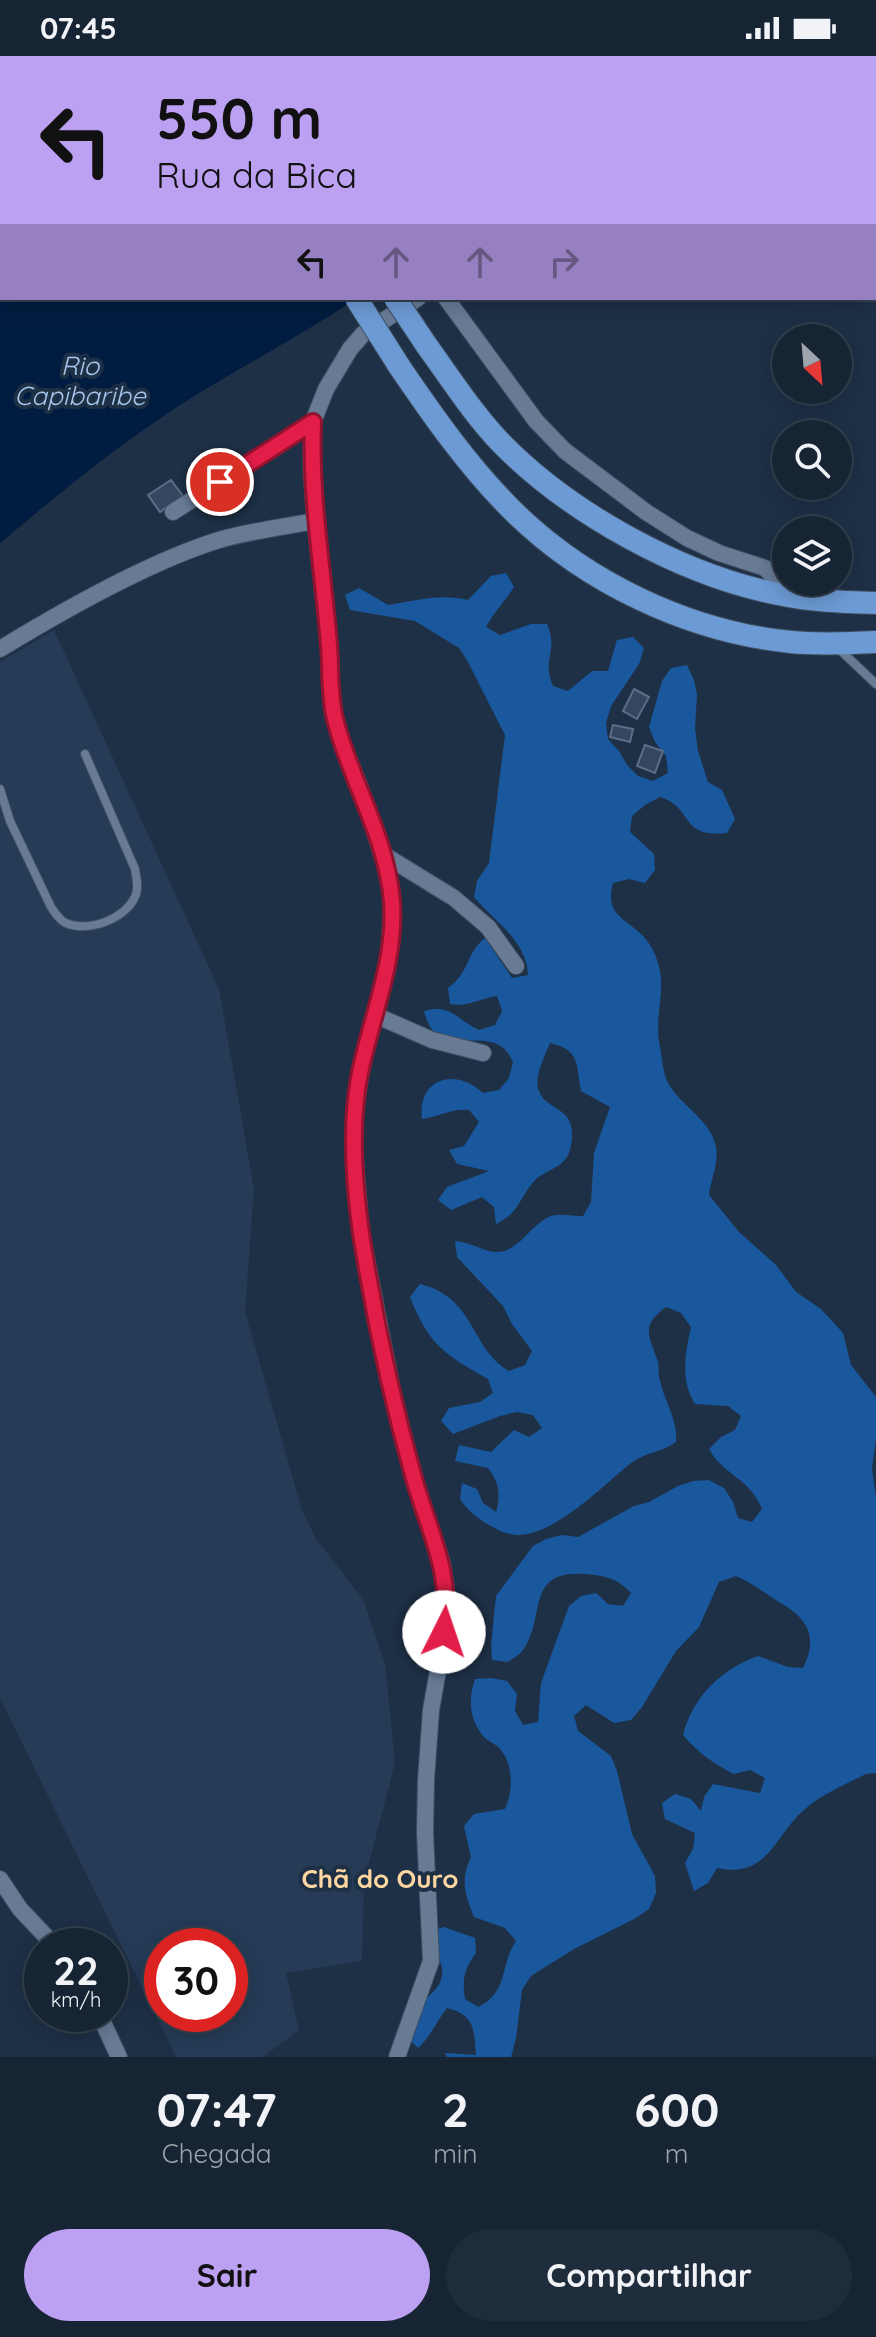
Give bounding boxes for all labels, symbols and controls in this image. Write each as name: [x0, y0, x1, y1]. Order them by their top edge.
text: 07:45: [40, 9, 117, 47]
text: 550 m: [156, 83, 322, 153]
icon: left: [24, 88, 128, 192]
text: Rua da Bica: [156, 152, 357, 197]
icon: left: [290, 240, 334, 284]
icon: ahead: [374, 240, 418, 284]
icon: ahead: [458, 240, 502, 284]
icon: right: [542, 240, 586, 284]
north arrow: [772, 324, 852, 404]
map controls: [772, 324, 852, 596]
water label: Rio Capibaribe: [14, 349, 147, 412]
button: search: [772, 420, 852, 500]
pin: [186, 448, 254, 516]
icon: arrive: [198, 460, 242, 504]
button: layers: [772, 516, 852, 596]
position arrow: [402, 1590, 486, 1674]
district label: Chã do Ouro: [302, 1862, 458, 1895]
speed limit sign: 30: [144, 1928, 248, 2032]
text: 22: [53, 1945, 99, 1995]
text: km/h: [51, 1987, 101, 2012]
text: 07:47: [157, 2079, 277, 2139]
text: 2: [442, 2079, 469, 2139]
text: 600: [634, 2079, 719, 2139]
text: Chegada: [162, 2137, 271, 2170]
text: min: [433, 2137, 477, 2170]
text: m: [665, 2137, 689, 2170]
button: Sair: [24, 2229, 430, 2321]
button: Compartilhar: [446, 2229, 852, 2321]

